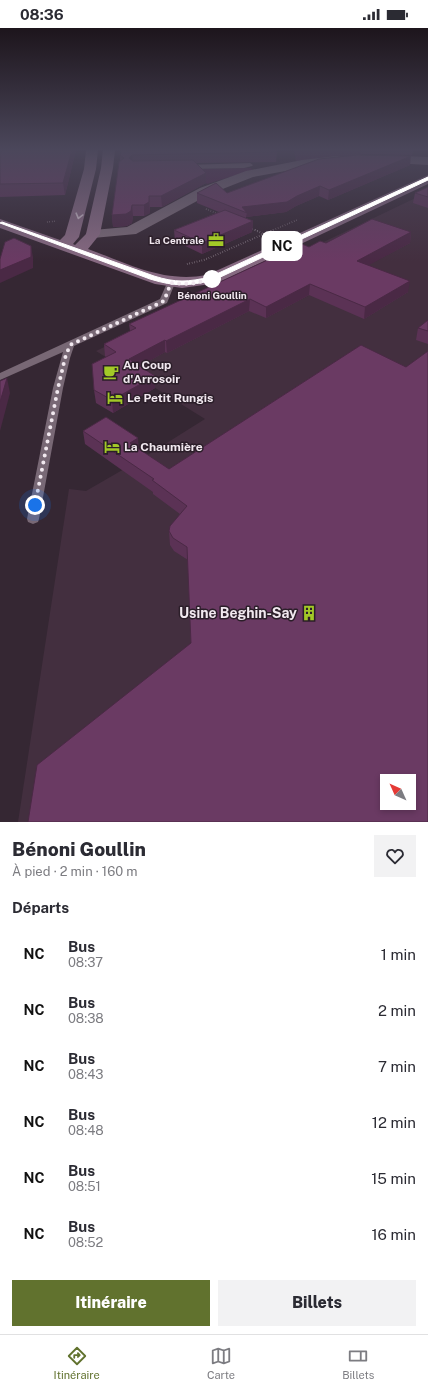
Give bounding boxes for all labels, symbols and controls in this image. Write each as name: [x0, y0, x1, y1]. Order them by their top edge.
text: 08:36: [20, 6, 64, 23]
one-way arrow: [75, 213, 83, 219]
office icon: La Centrale: [207, 231, 225, 249]
line badge: NC: [264, 233, 300, 259]
place label: La Centrale: [149, 234, 204, 246]
text: NC: [272, 238, 293, 254]
marker: Bénoni Goullin: [203, 270, 221, 288]
place label: Bénoni Goullin: [177, 289, 247, 301]
place label: Au Coup d'Arrosoir: [123, 358, 180, 386]
cafe icon: Au Coup d'Arrosoir: [102, 363, 120, 381]
hotel icon: Le Petit Rungis: [106, 389, 124, 407]
place label: Le Petit Rungis: [127, 391, 213, 405]
hotel icon: La Chaumière: [103, 438, 121, 456]
place label: La Chaumière: [124, 440, 203, 454]
your location: [25, 495, 45, 515]
building icon: Usine Beghin-Say: [300, 604, 318, 622]
place label: Usine Beghin-Say: [179, 605, 297, 621]
north arrow: [380, 774, 416, 810]
map controls: [380, 774, 416, 810]
button: heart: [374, 835, 416, 877]
text: Bénoni Goullin: [12, 838, 146, 860]
text: À pied · 2 min · 160 m: [12, 864, 138, 879]
text: Départs: [12, 899, 69, 916]
text: Bus: [68, 938, 95, 955]
text: NC: [24, 946, 45, 962]
text: 1 min: [381, 946, 416, 963]
text: 08:37: [68, 955, 103, 970]
text: Bus: [68, 994, 95, 1011]
text: NC: [24, 1002, 45, 1018]
text: 2 min: [378, 1002, 416, 1019]
text: 08:38: [68, 1011, 104, 1026]
text: Bus: [68, 1050, 95, 1067]
text: NC: [24, 1058, 45, 1074]
text: 7 min: [378, 1058, 416, 1075]
text: 08:43: [68, 1067, 104, 1082]
text: Bus: [68, 1106, 95, 1123]
text: NC: [24, 1114, 45, 1130]
text: 12 min: [372, 1114, 416, 1131]
text: 08:48: [68, 1123, 104, 1138]
text: Bus: [68, 1162, 95, 1179]
text: NC: [24, 1170, 45, 1186]
text: 15 min: [371, 1170, 416, 1187]
text: 08:51: [68, 1179, 101, 1194]
text: Bus: [68, 1218, 95, 1235]
text: NC: [24, 1226, 45, 1242]
text: 16 min: [371, 1226, 416, 1243]
text: 08:52: [68, 1235, 103, 1250]
button: Itinéraire: [12, 1280, 210, 1326]
button: Billets: [218, 1280, 416, 1326]
tab: Itinéraire: [54, 1345, 100, 1381]
tab: Carte: [207, 1345, 235, 1381]
tab: Billets: [342, 1345, 374, 1381]

